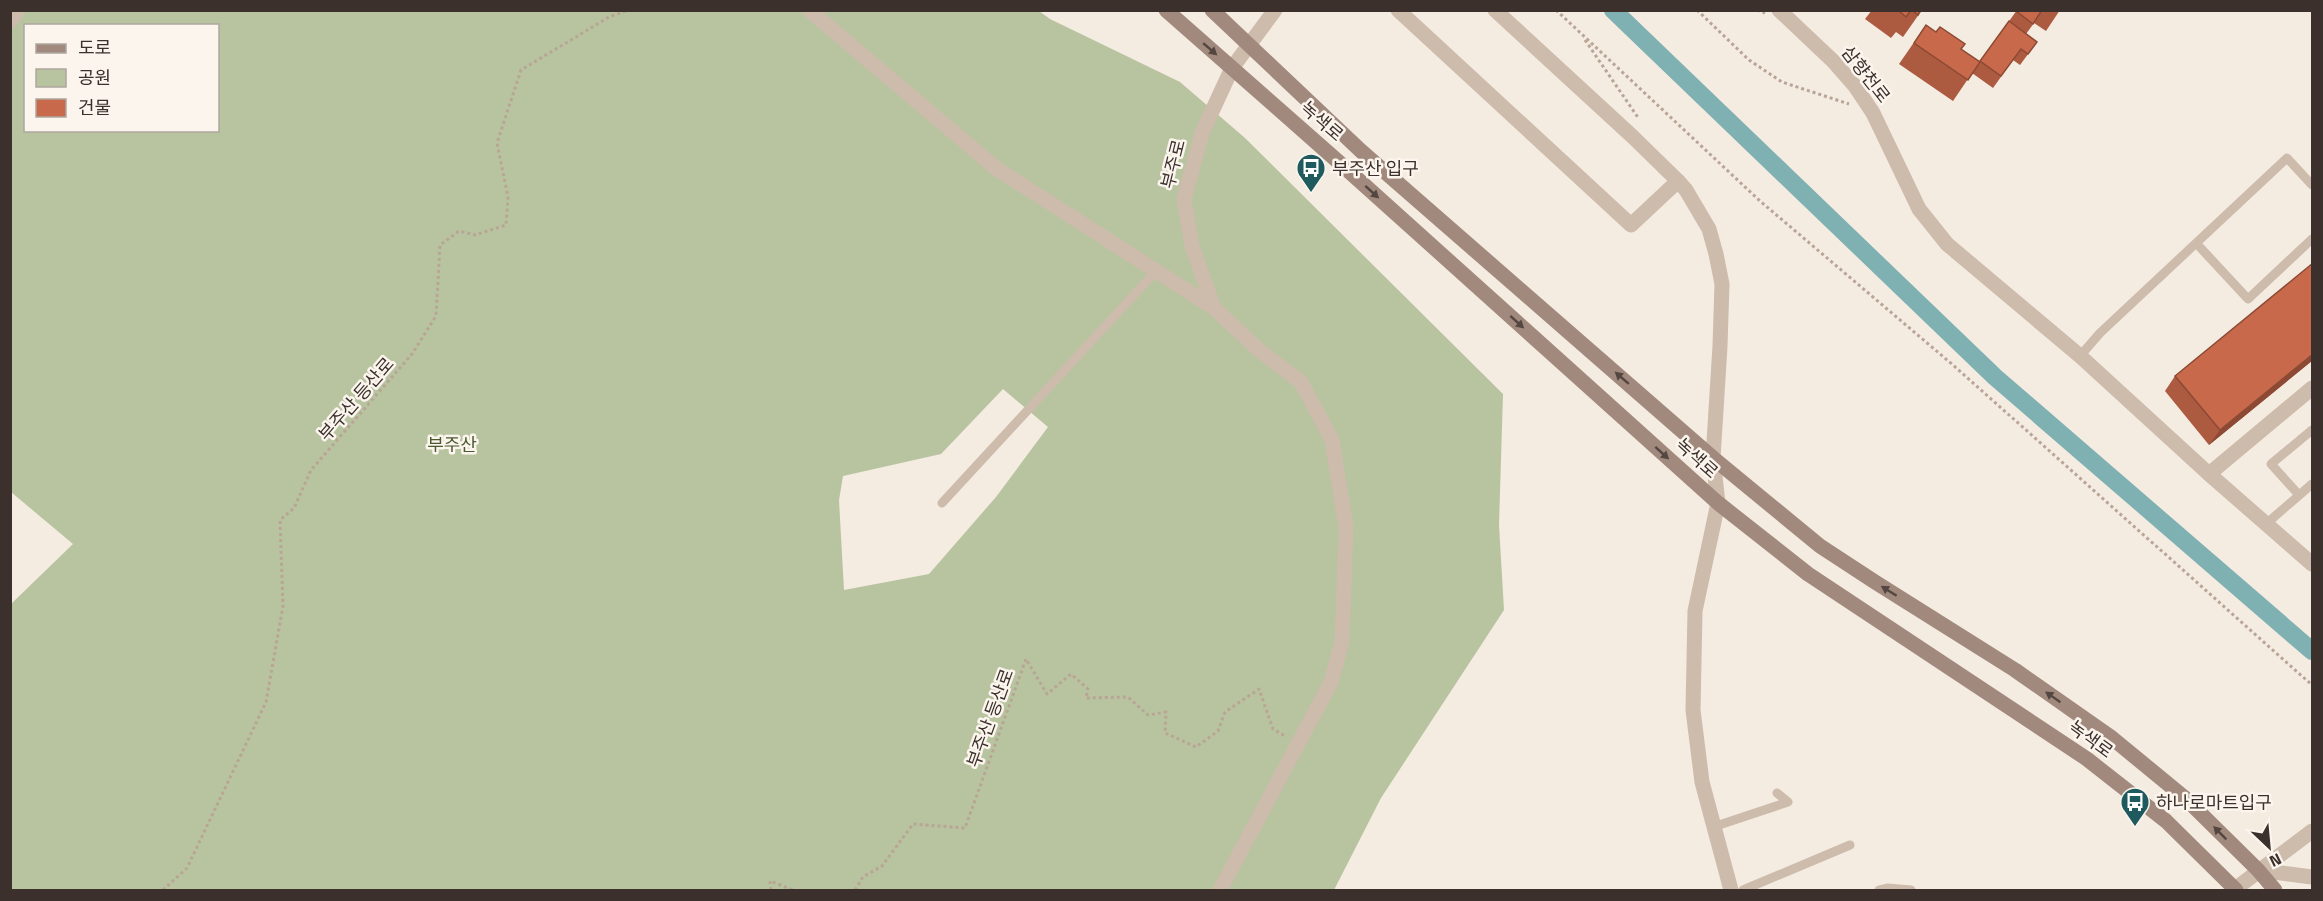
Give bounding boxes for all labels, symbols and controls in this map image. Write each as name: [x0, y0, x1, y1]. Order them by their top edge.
legend: [24, 24, 219, 132]
text: 도로: [78, 34, 111, 61]
street label: 삼향천로: [1835, 40, 1897, 108]
one-way arrow: [1202, 42, 1217, 55]
text: 공원: [78, 64, 111, 91]
text: 건물: [78, 94, 111, 121]
street label: 녹색로: [1294, 95, 1350, 147]
street label: 부주로: [1154, 137, 1192, 191]
bus stop icon: 부주산 입구: [1295, 152, 1327, 194]
place label: 부주산 입구: [1332, 155, 1419, 182]
one-way arrow: [1364, 185, 1379, 198]
one-way arrow: [1509, 315, 1524, 328]
street label: 부주산 등산로: [312, 351, 400, 447]
one-way arrow: [1614, 372, 1630, 385]
park label: 부주산: [427, 431, 477, 458]
street label: 녹색로: [1670, 431, 1724, 485]
one-way arrow: [1655, 446, 1670, 460]
one-way arrow: [1881, 586, 1897, 597]
street label: 부주산 등산로: [960, 665, 1020, 771]
one-way arrow: [2046, 691, 2062, 703]
street label: 녹색로: [2063, 713, 2119, 765]
bus stop icon: 하나로마트입구: [2119, 786, 2151, 828]
place label: 하나로마트입구: [2156, 789, 2272, 816]
north arrow: [2239, 817, 2299, 877]
one-way arrow: [2213, 826, 2228, 840]
text: N: [2265, 847, 2286, 874]

